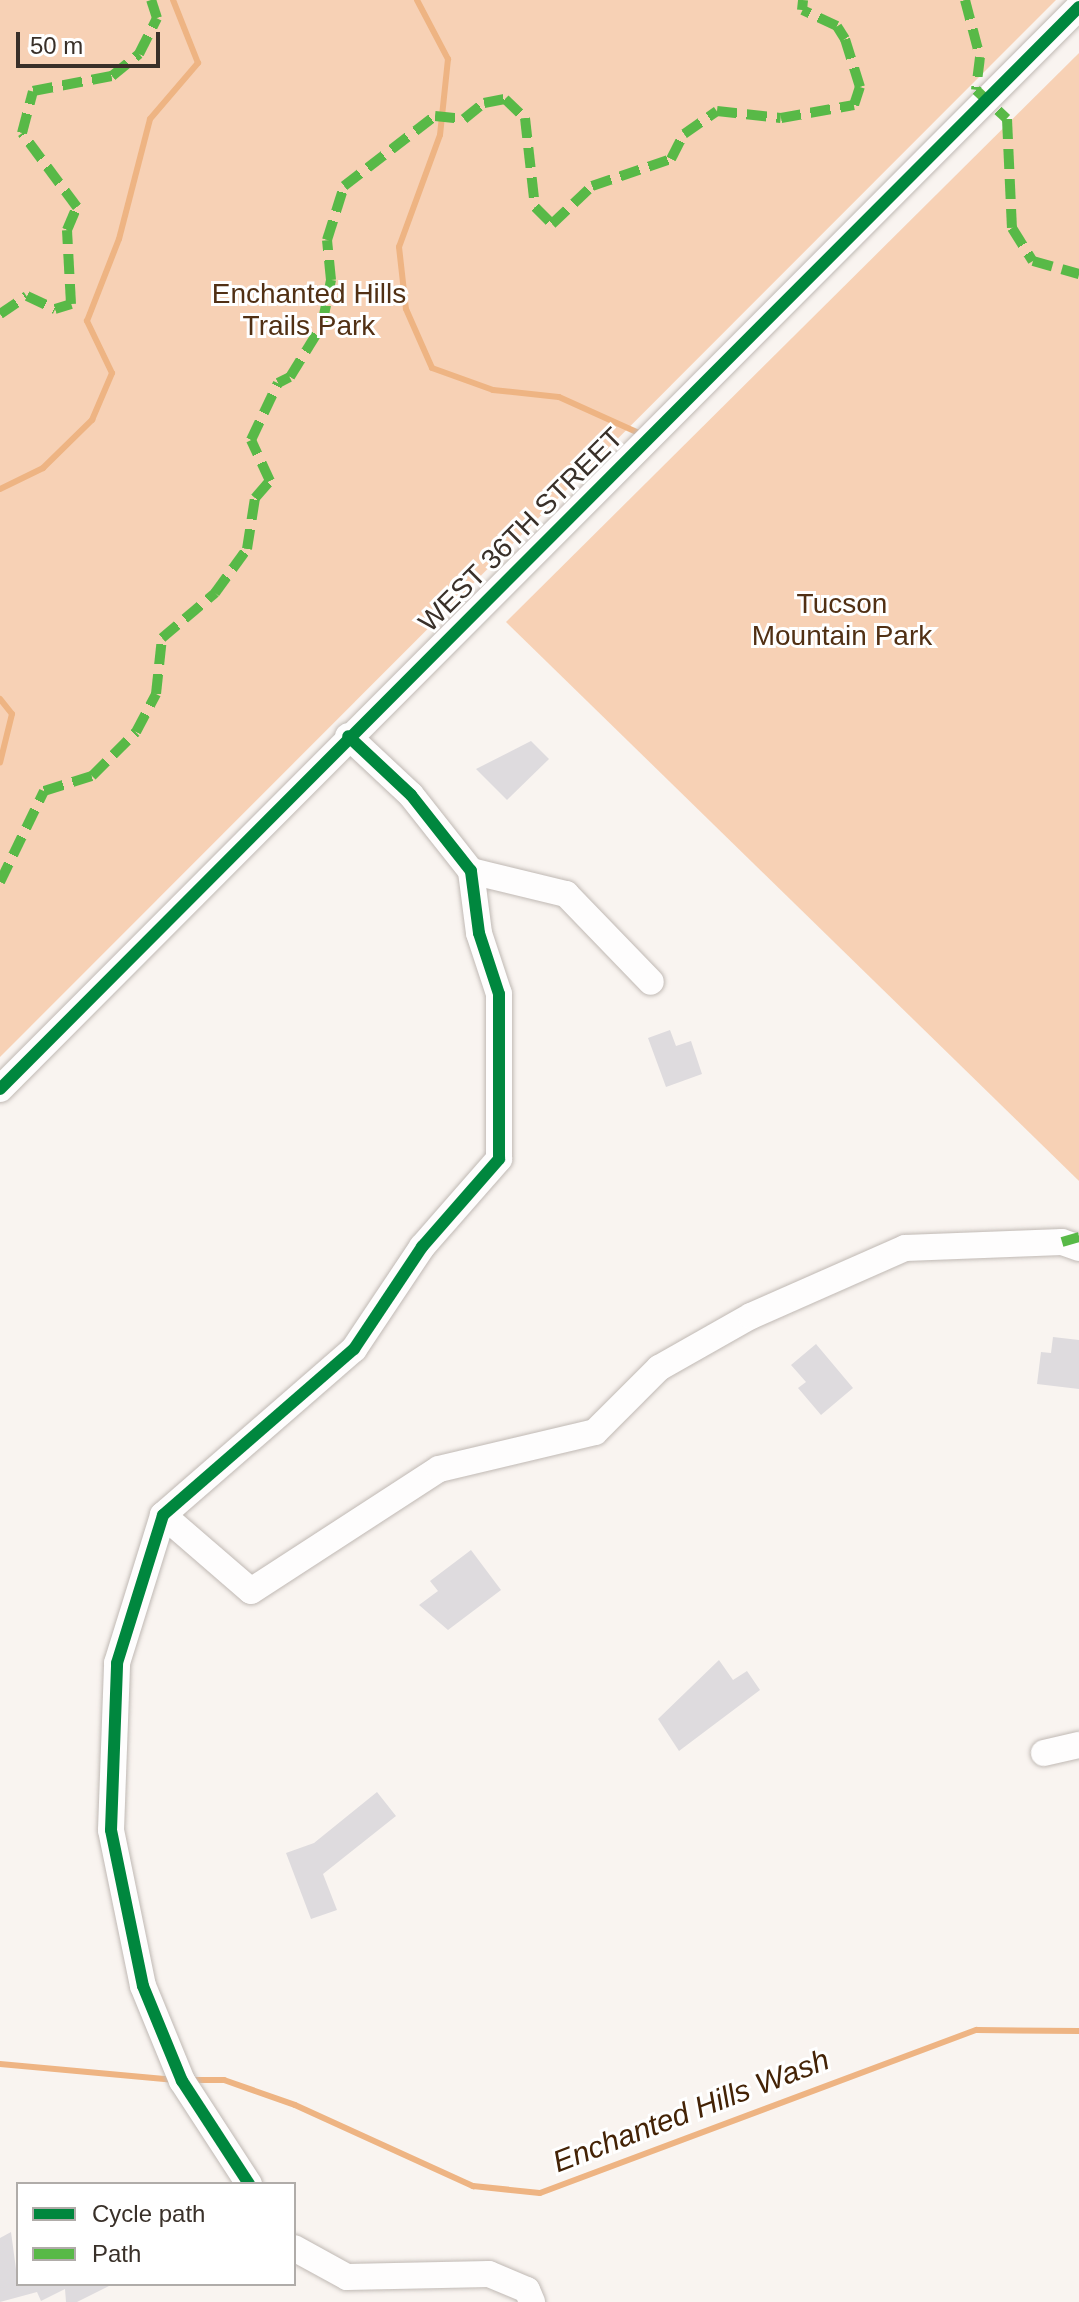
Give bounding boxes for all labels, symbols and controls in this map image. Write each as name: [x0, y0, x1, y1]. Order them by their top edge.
scale bar: [20, 16, 164, 66]
text: 50 m: [30, 32, 83, 59]
park label: Enchanted Hills Trails Park: [212, 277, 406, 343]
street label: WEST 36TH STREET: [412, 421, 630, 639]
park label: Tucson Mountain Park: [752, 587, 932, 653]
water label: Enchanted Hills Wash: [548, 2042, 834, 2180]
legend: [16, 2182, 296, 2286]
text: Cycle path: [92, 2200, 205, 2227]
text: Path: [92, 2240, 141, 2267]

